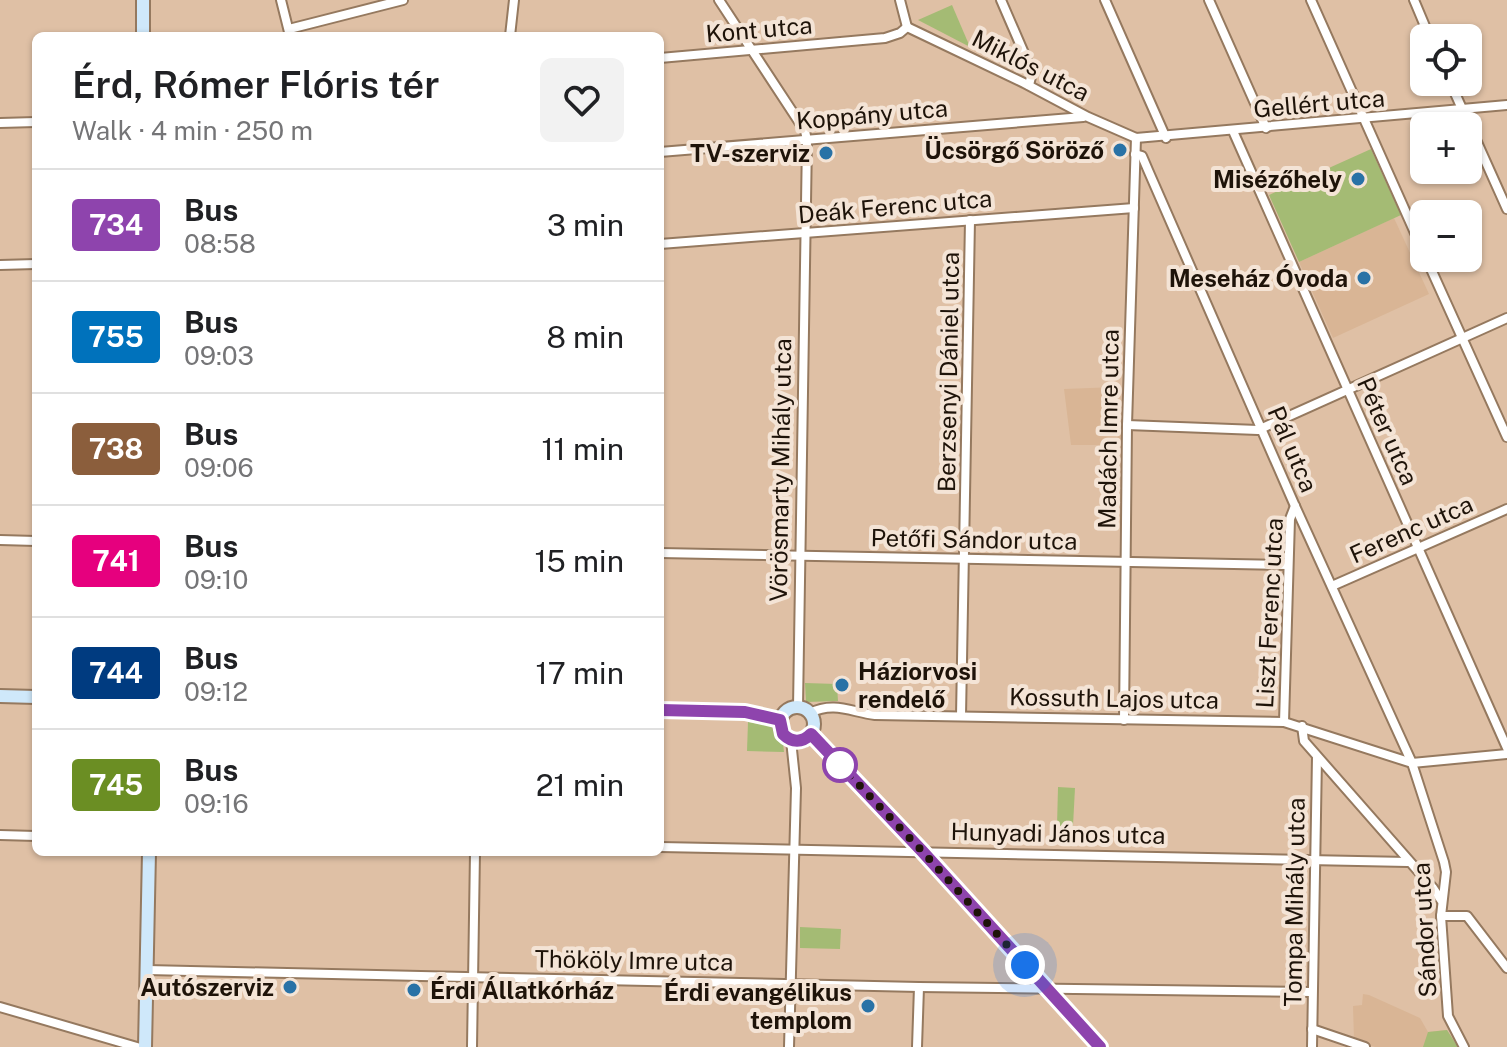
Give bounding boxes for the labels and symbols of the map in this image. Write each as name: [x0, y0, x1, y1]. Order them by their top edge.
street label: Kont utca: [705, 10, 813, 48]
street label: Miklós utca: [968, 23, 1094, 107]
street label: Gellért utca: [1252, 83, 1386, 123]
street label: Koppány utca: [795, 93, 949, 135]
place label: Ücsörgő Söröző: [924, 136, 1105, 164]
place label: TV-szerviz: [690, 139, 810, 167]
marker: Ücsörgő Söröző: [1111, 141, 1129, 159]
marker: TV-szerviz: [817, 144, 835, 162]
place label: Misézőhely: [1213, 165, 1342, 193]
marker: Misézőhely: [1349, 170, 1367, 188]
street label: Deák Ferenc utca: [797, 184, 993, 228]
street label: Berzsenyi Dániel utca: [932, 252, 964, 492]
place label: Meseház Óvoda: [1169, 264, 1348, 292]
marker: Meseház Óvoda: [1355, 269, 1373, 287]
street label: Madách Imre utca: [1092, 329, 1124, 529]
street label: Vörösmarty Mihály utca: [764, 338, 796, 602]
street label: Péter utca: [1352, 373, 1424, 489]
street label: Pál utca: [1262, 402, 1324, 496]
street label: Ferenc utca: [1345, 489, 1477, 569]
street label: Liszt Ferenc utca: [1250, 517, 1288, 709]
street label: Petőfi Sándor utca: [870, 523, 1078, 555]
place label: Háziorvosi rendelő: [858, 657, 977, 713]
marker: Háziorvosi rendelő: [833, 676, 851, 694]
street label: Kossuth Lajos utca: [1009, 682, 1219, 714]
unlabelled marker: [823, 748, 857, 782]
street label: Tompa Mihály utca: [1278, 797, 1310, 1007]
street label: Hunyadi János utca: [950, 817, 1166, 849]
street label: Sándor utca: [1406, 862, 1442, 998]
street label: Thököly Imre utca: [534, 944, 734, 976]
your location: [1005, 945, 1045, 985]
place label: Autószerviz: [140, 973, 274, 1001]
place label: Érdi Állatkórház: [430, 976, 614, 1004]
marker: Autószerviz: [281, 978, 299, 996]
place label: Érdi evangélikus templom: [664, 978, 852, 1034]
marker: Érdi Állatkórház: [405, 981, 423, 999]
marker: Érdi evangélikus templom: [859, 997, 877, 1015]

